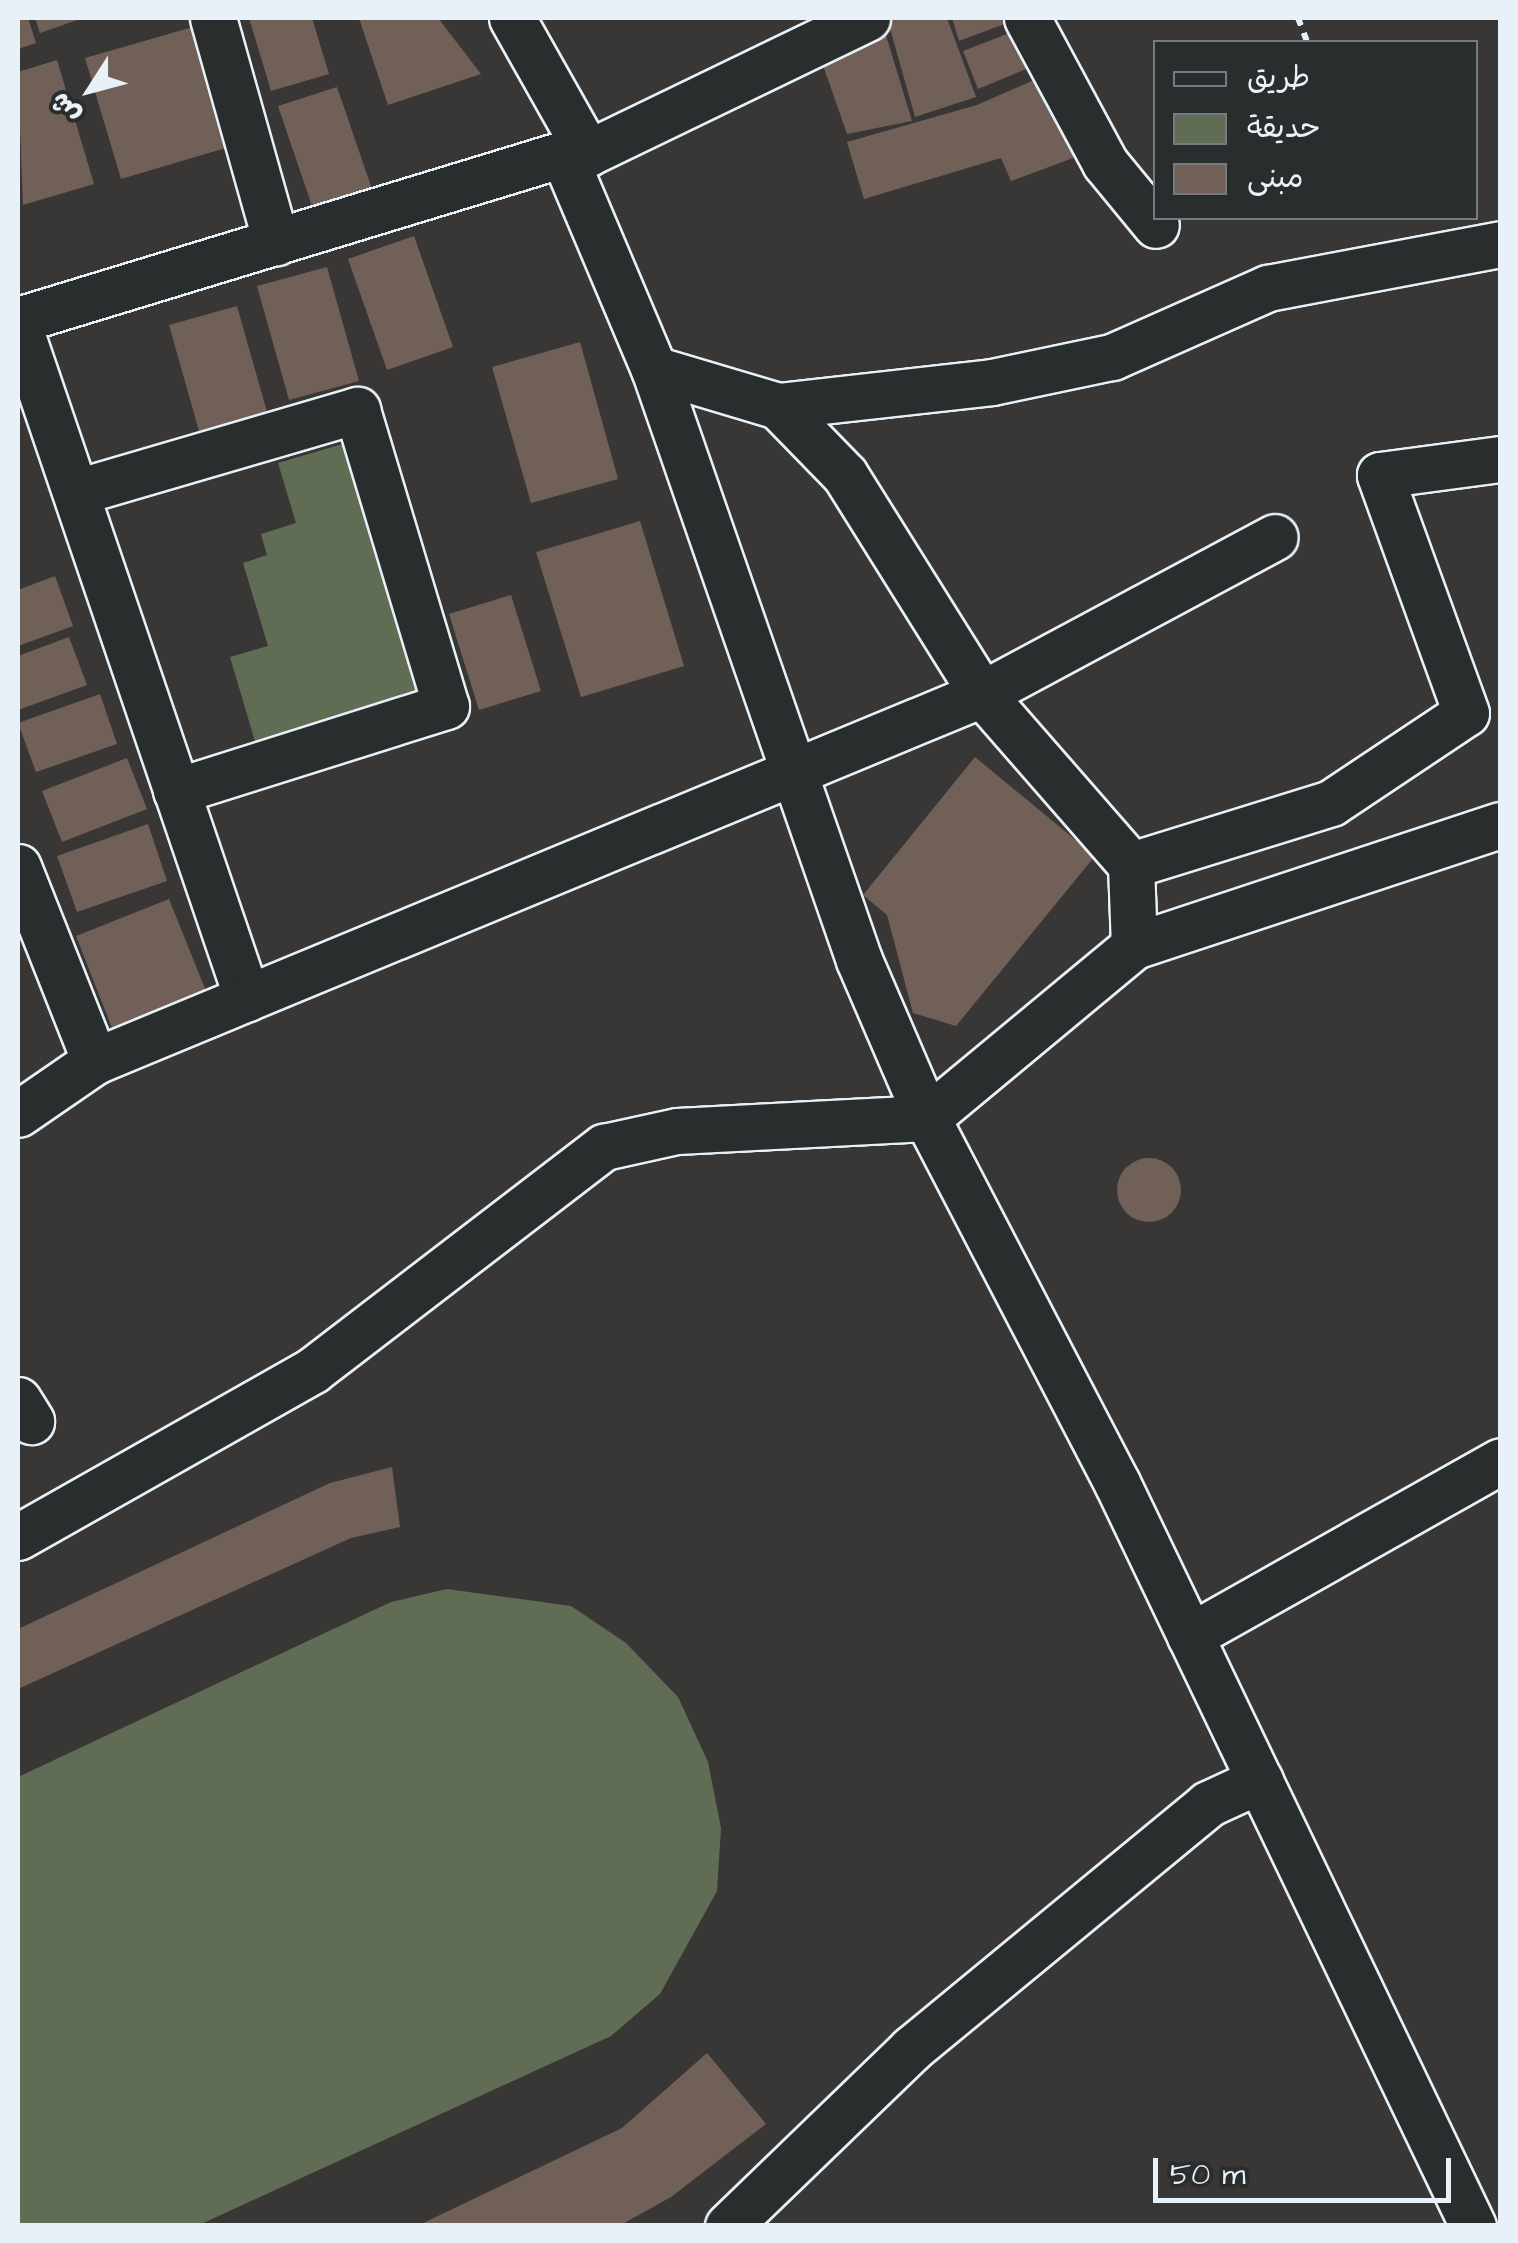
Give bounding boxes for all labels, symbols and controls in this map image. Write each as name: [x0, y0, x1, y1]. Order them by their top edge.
north arrow: [40, 40, 140, 140]
legend: [1153, 40, 1478, 220]
text: طريق: [1247, 57, 1310, 99]
text: ش: [40, 84, 90, 132]
text: حديقة: [1247, 107, 1321, 149]
text: مبنى: [1247, 157, 1303, 199]
scale bar: [1158, 2138, 1456, 2200]
text: 50 m: [1170, 2154, 1246, 2196]

